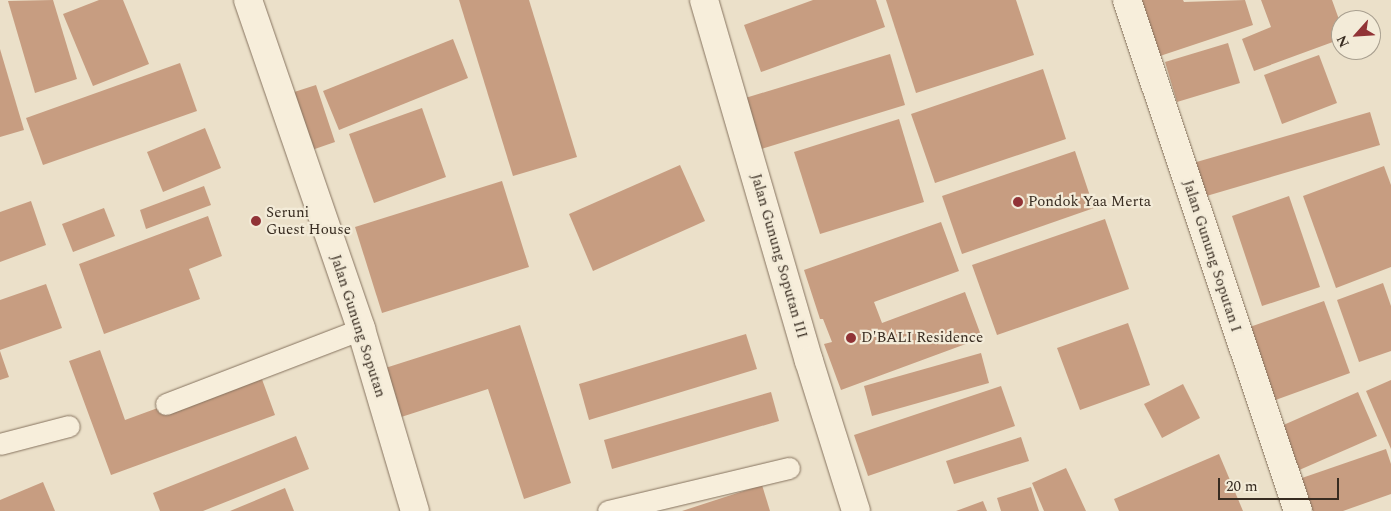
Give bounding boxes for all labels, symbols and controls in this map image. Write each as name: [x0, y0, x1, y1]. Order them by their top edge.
north arrow: [1331, 10, 1381, 60]
text: N: [1331, 32, 1355, 51]
street label: Jalan Gunung Soputan III: [747, 172, 811, 340]
street label: Jalan Gunung Soputan I: [1179, 178, 1245, 334]
place label: Pondok Yaa Merta: [1028, 193, 1151, 211]
marker: Pondok Yaa Merta: [1012, 196, 1024, 208]
place label: Seruni Guest House: [266, 203, 351, 238]
marker: Seruni Guest House: [250, 215, 262, 227]
street label: Jalan Gunung Soputan: [326, 252, 390, 400]
place label: D'BALI Residence: [861, 329, 983, 347]
marker: D'BALI Residence: [845, 332, 857, 344]
scale bar: [1221, 468, 1342, 500]
text: 20 m: [1226, 475, 1258, 498]

